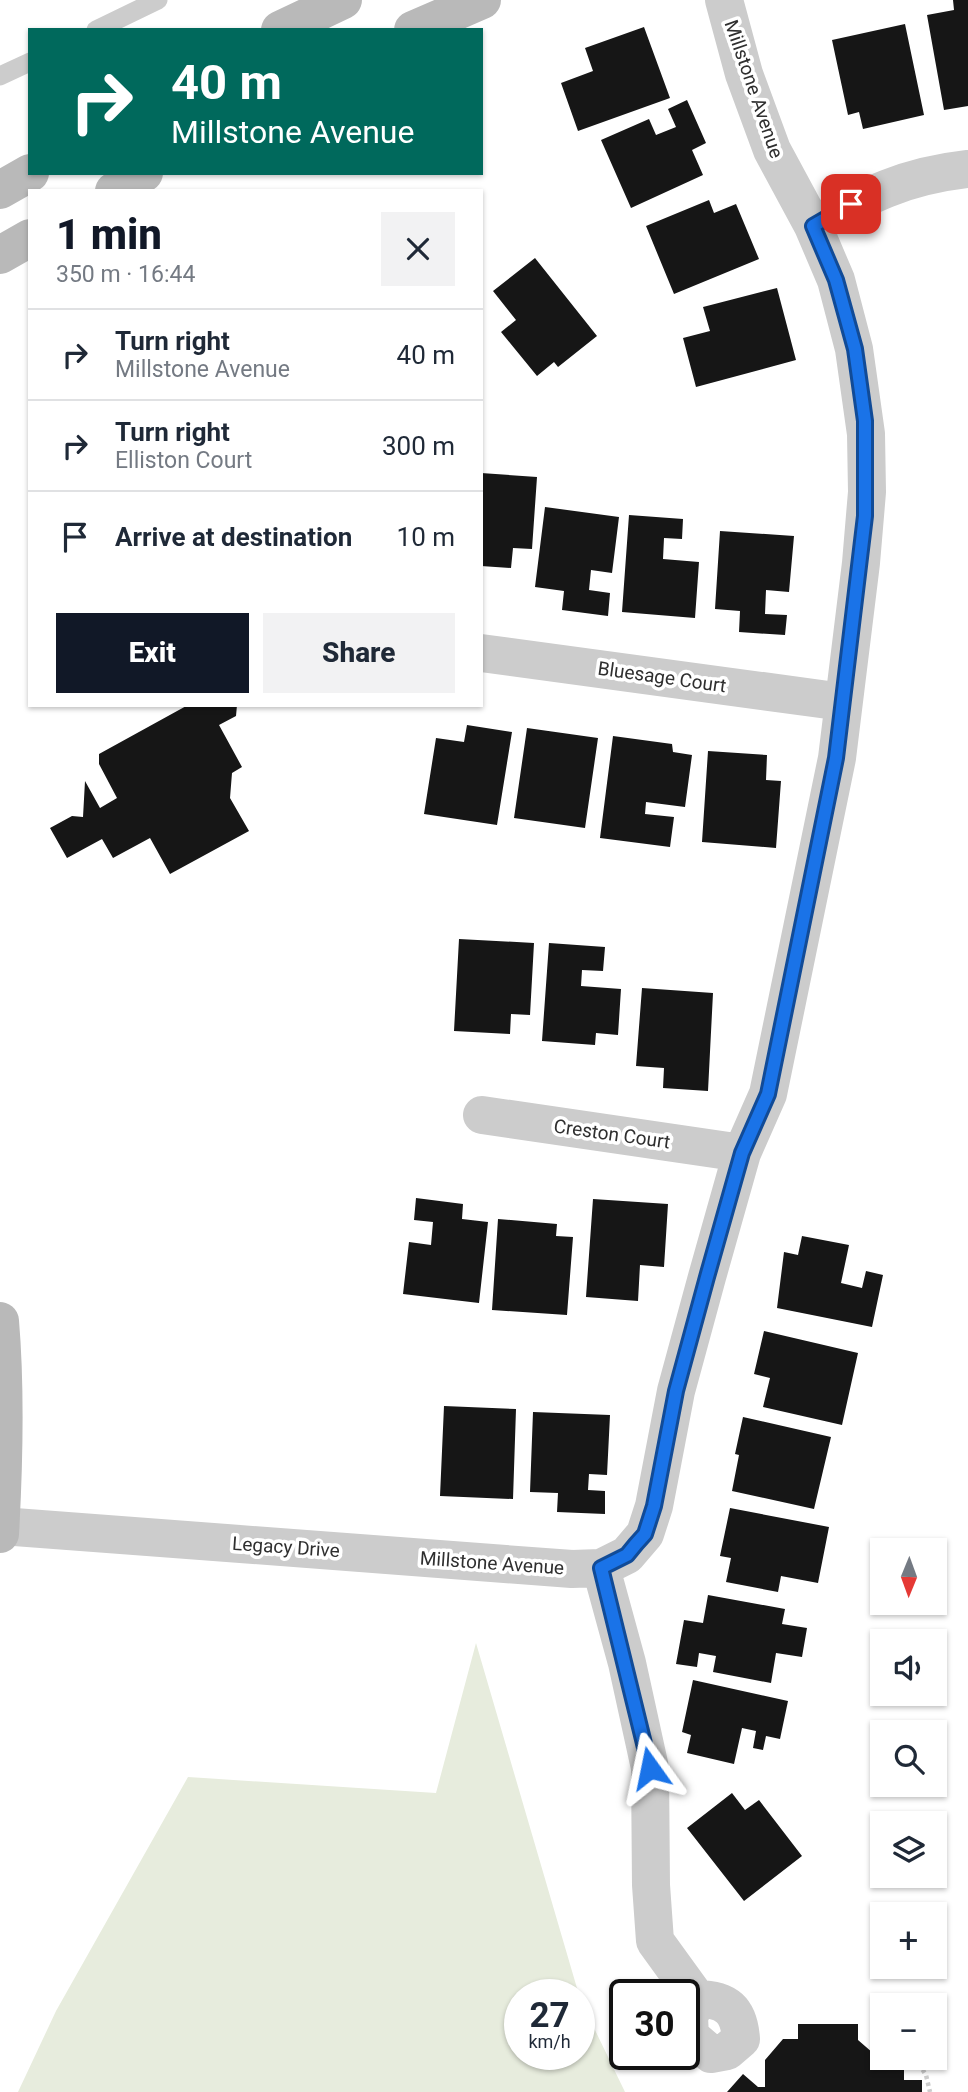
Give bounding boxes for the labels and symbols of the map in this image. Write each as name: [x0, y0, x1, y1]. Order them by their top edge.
street label: Millstone Avenue: [720, 17, 788, 161]
pin: [821, 174, 881, 234]
street label: Bluesage Court: [596, 657, 728, 697]
street label: Creston Court: [552, 1114, 672, 1154]
street label: Legacy Drive: [232, 1532, 340, 1562]
north arrow: [870, 1538, 947, 1615]
street label: Millstone Avenue: [419, 1546, 565, 1580]
position arrow: [613, 1731, 687, 1805]
speed limit sign: 30: [609, 1979, 700, 2070]

